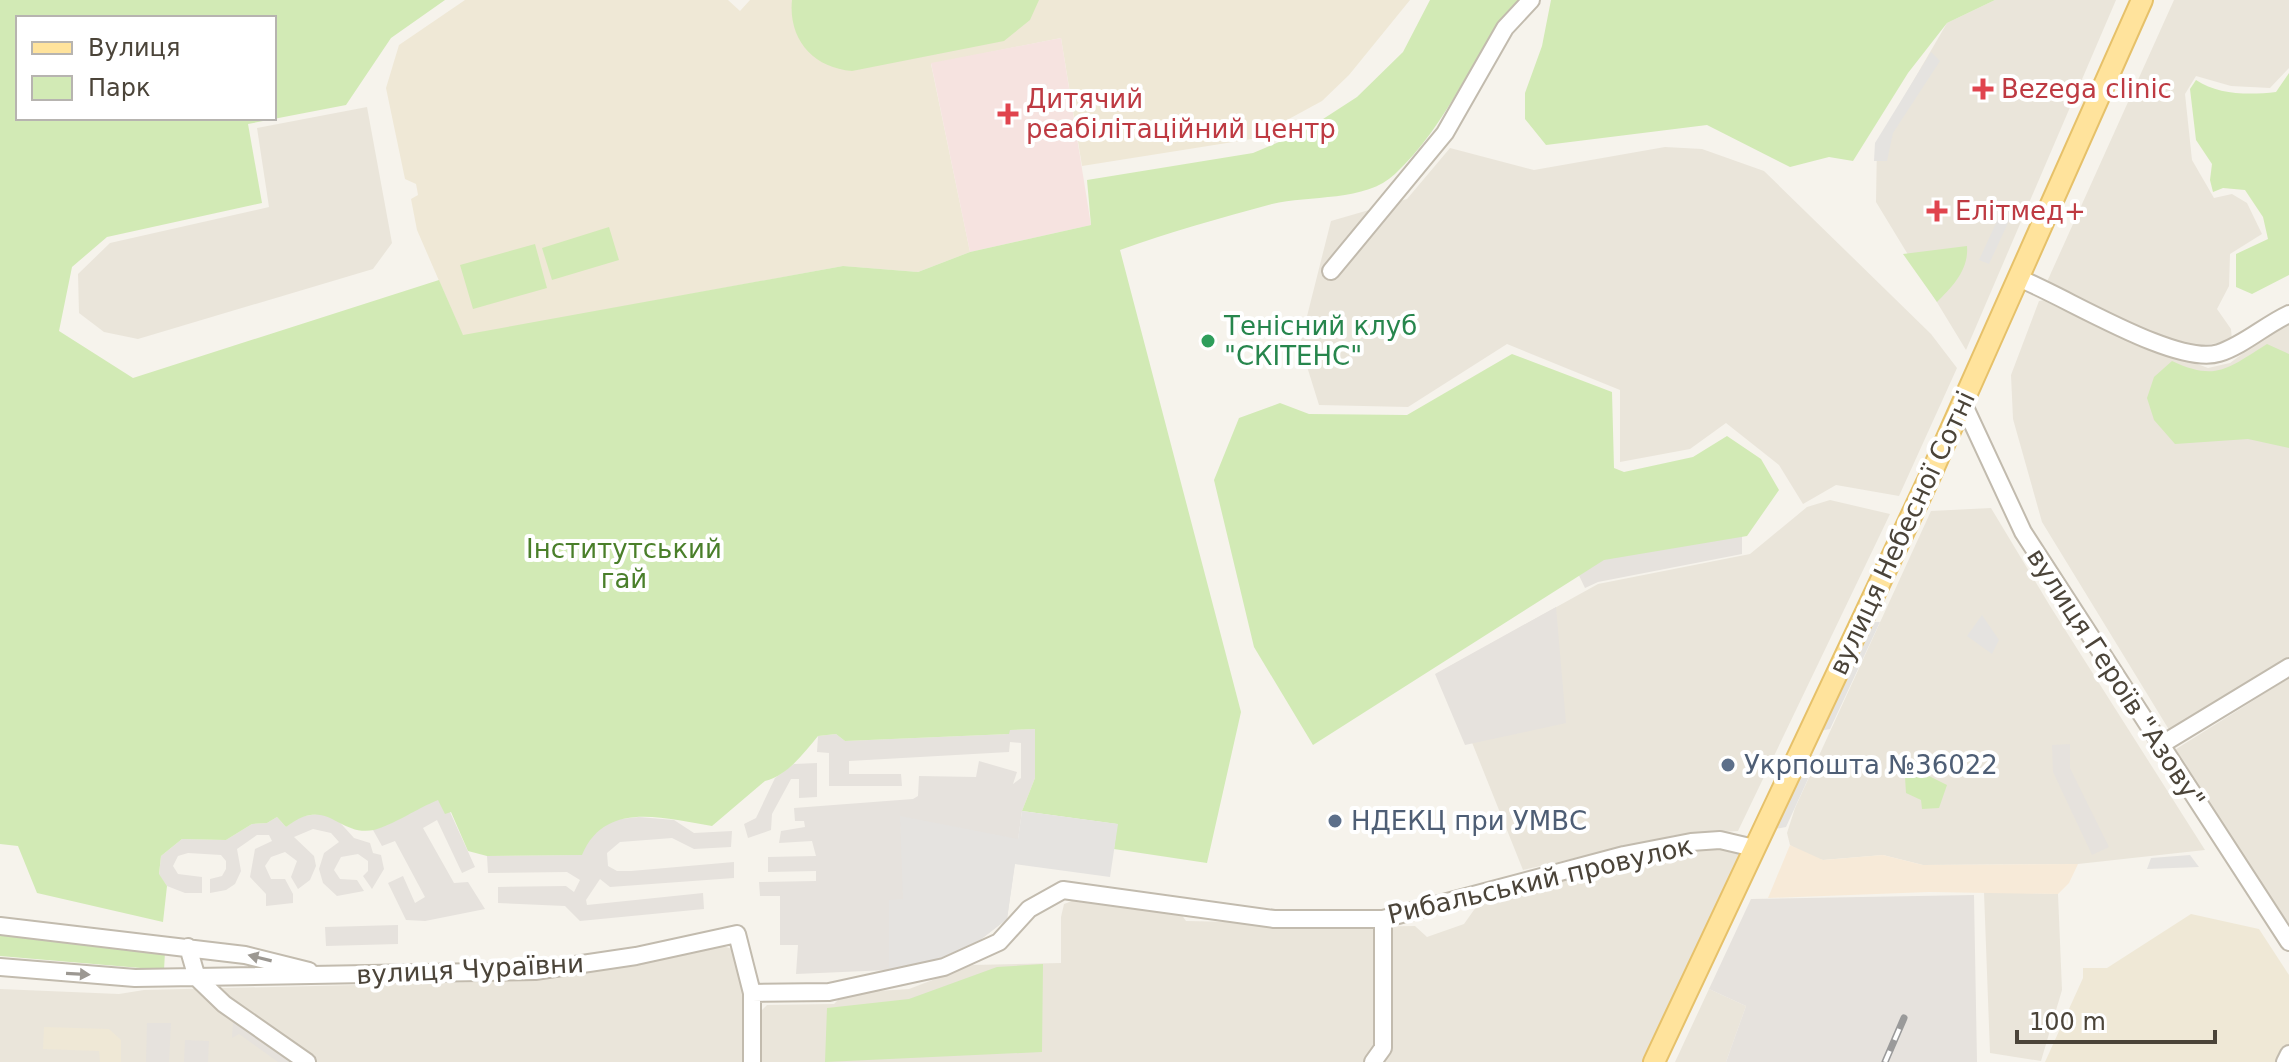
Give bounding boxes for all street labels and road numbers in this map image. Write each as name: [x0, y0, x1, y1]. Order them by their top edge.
street label: вулиця Небесної Сотні: [1823, 386, 1981, 680]
street label: вулиця Героїв "Азову": [2021, 543, 2211, 813]
street label: Рибальський провулок: [1385, 830, 1695, 930]
street label: вулиця Чураївни: [355, 948, 585, 990]

